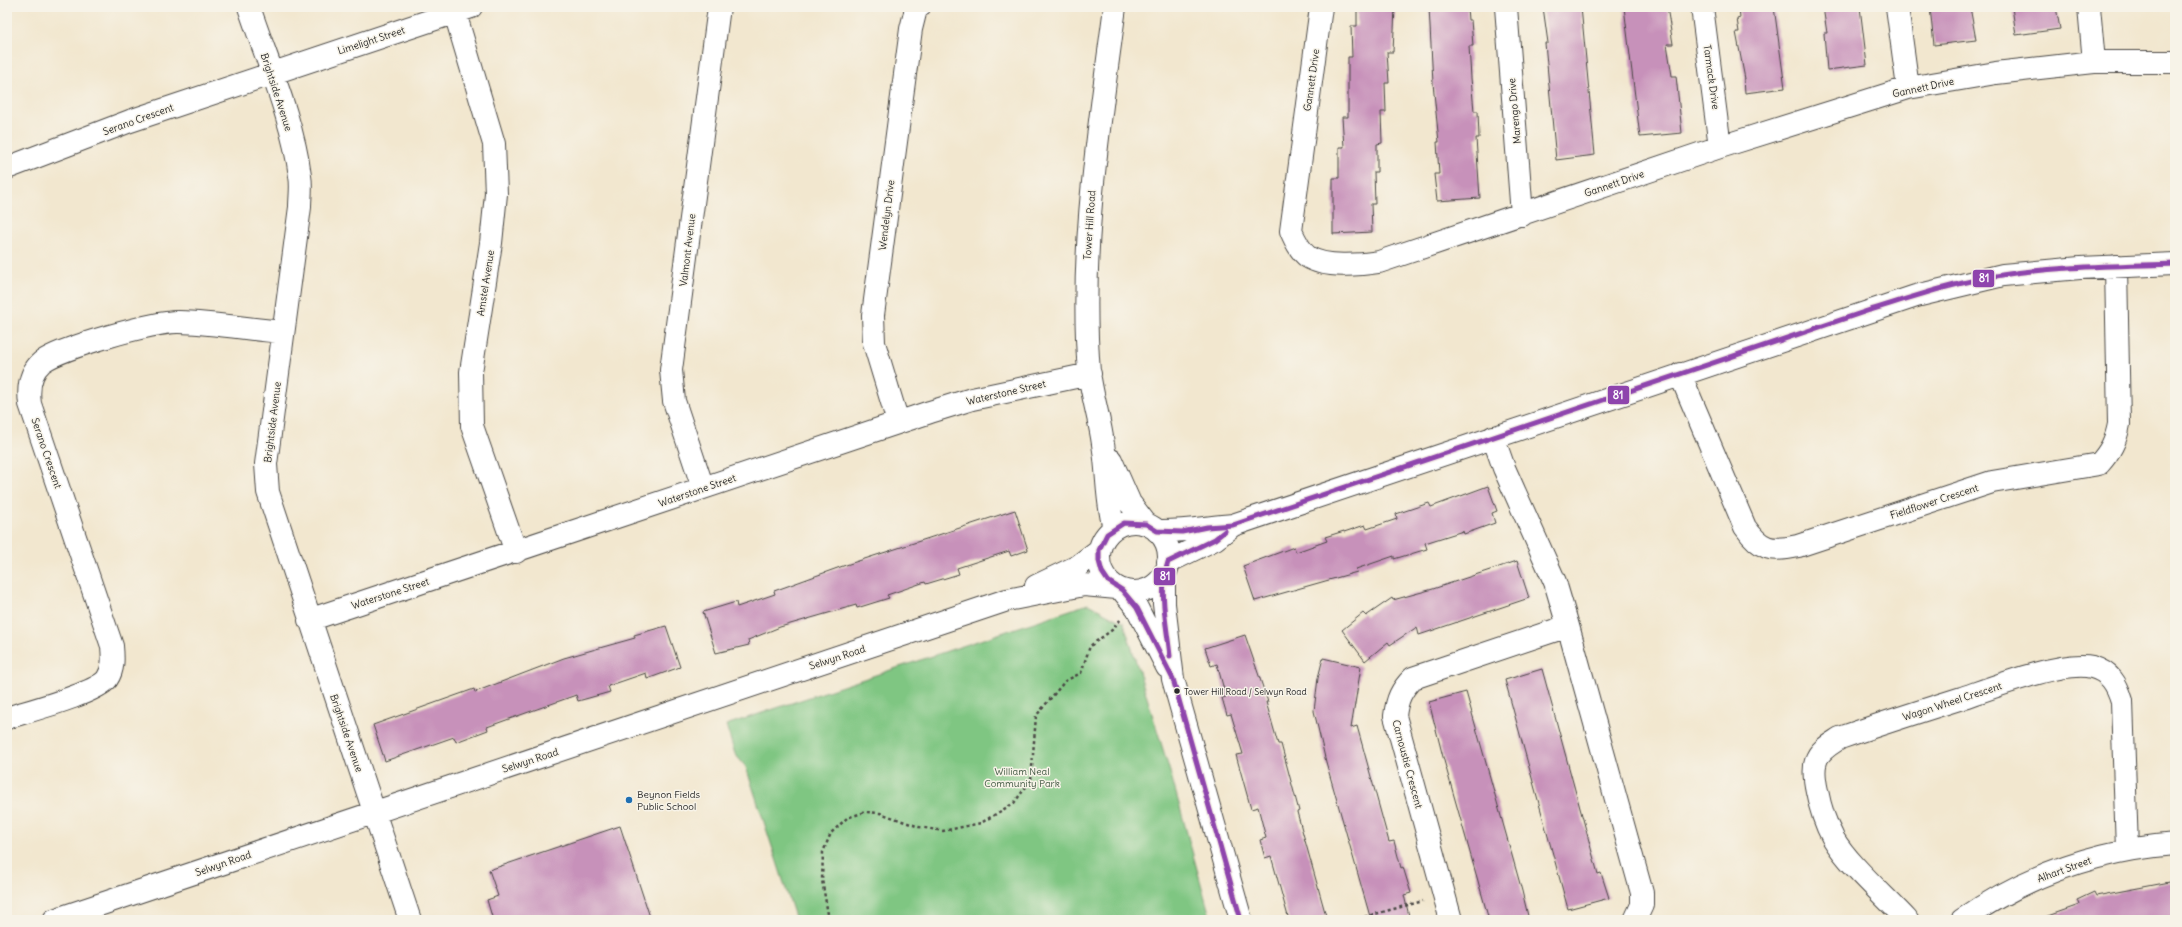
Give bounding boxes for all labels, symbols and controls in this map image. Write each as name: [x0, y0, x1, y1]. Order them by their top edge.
street label: Limelight Street: [336, 23, 407, 57]
street label: Tarmack Drive: [1701, 44, 1722, 110]
street label: Gannett Drive: [1301, 48, 1322, 112]
street label: Brightside Avenue: [258, 51, 295, 133]
street label: Gannett Drive: [1891, 75, 1955, 100]
street label: Marengo Drive: [1505, 78, 1524, 144]
street label: Serano Crescent: [101, 100, 176, 138]
street label: Gannett Drive: [1582, 167, 1646, 200]
street label: Wendelyn Drive: [876, 179, 897, 251]
street label: Tower Hill Road: [1081, 190, 1098, 260]
street label: Valmont Avenue: [677, 213, 698, 287]
street label: Amstel Avenue: [474, 249, 497, 317]
line badge: 81: [1972, 269, 1995, 288]
text: 81: [1979, 271, 1989, 285]
street label: Waterstone Street: [965, 377, 1048, 408]
street label: Brightside Avenue: [261, 381, 284, 463]
line badge: 81: [1607, 385, 1630, 405]
text: 81: [1613, 388, 1623, 402]
street label: Serano Crescent: [28, 416, 65, 491]
street label: Waterstone Street: [657, 471, 738, 510]
street label: Fieldflower Crescent: [1888, 481, 1980, 522]
line badge: 81: [1153, 567, 1176, 586]
text: 81: [1160, 569, 1170, 583]
street label: Waterstone Street: [350, 575, 431, 612]
street label: Selwyn Road: [807, 642, 867, 673]
street label: Wagon Wheel Crescent: [1901, 679, 2004, 724]
marker: Tower Hill Road / Selwyn Road: [1172, 686, 1182, 696]
place label: Tower Hill Road / Selwyn Road: [1184, 686, 1307, 697]
street label: Brightside Avenue: [327, 693, 366, 774]
street label: Carnoustie Crescent: [1389, 718, 1426, 810]
street label: Selwyn Road: [500, 745, 560, 776]
park label: William Neal Community Park: [984, 765, 1060, 790]
place label: Beynon Fields Public School: [637, 788, 701, 813]
marker: Beynon Fields Public School: [624, 795, 634, 805]
street label: Selwyn Road: [193, 848, 253, 879]
street label: Alhart Street: [2035, 853, 2094, 885]

